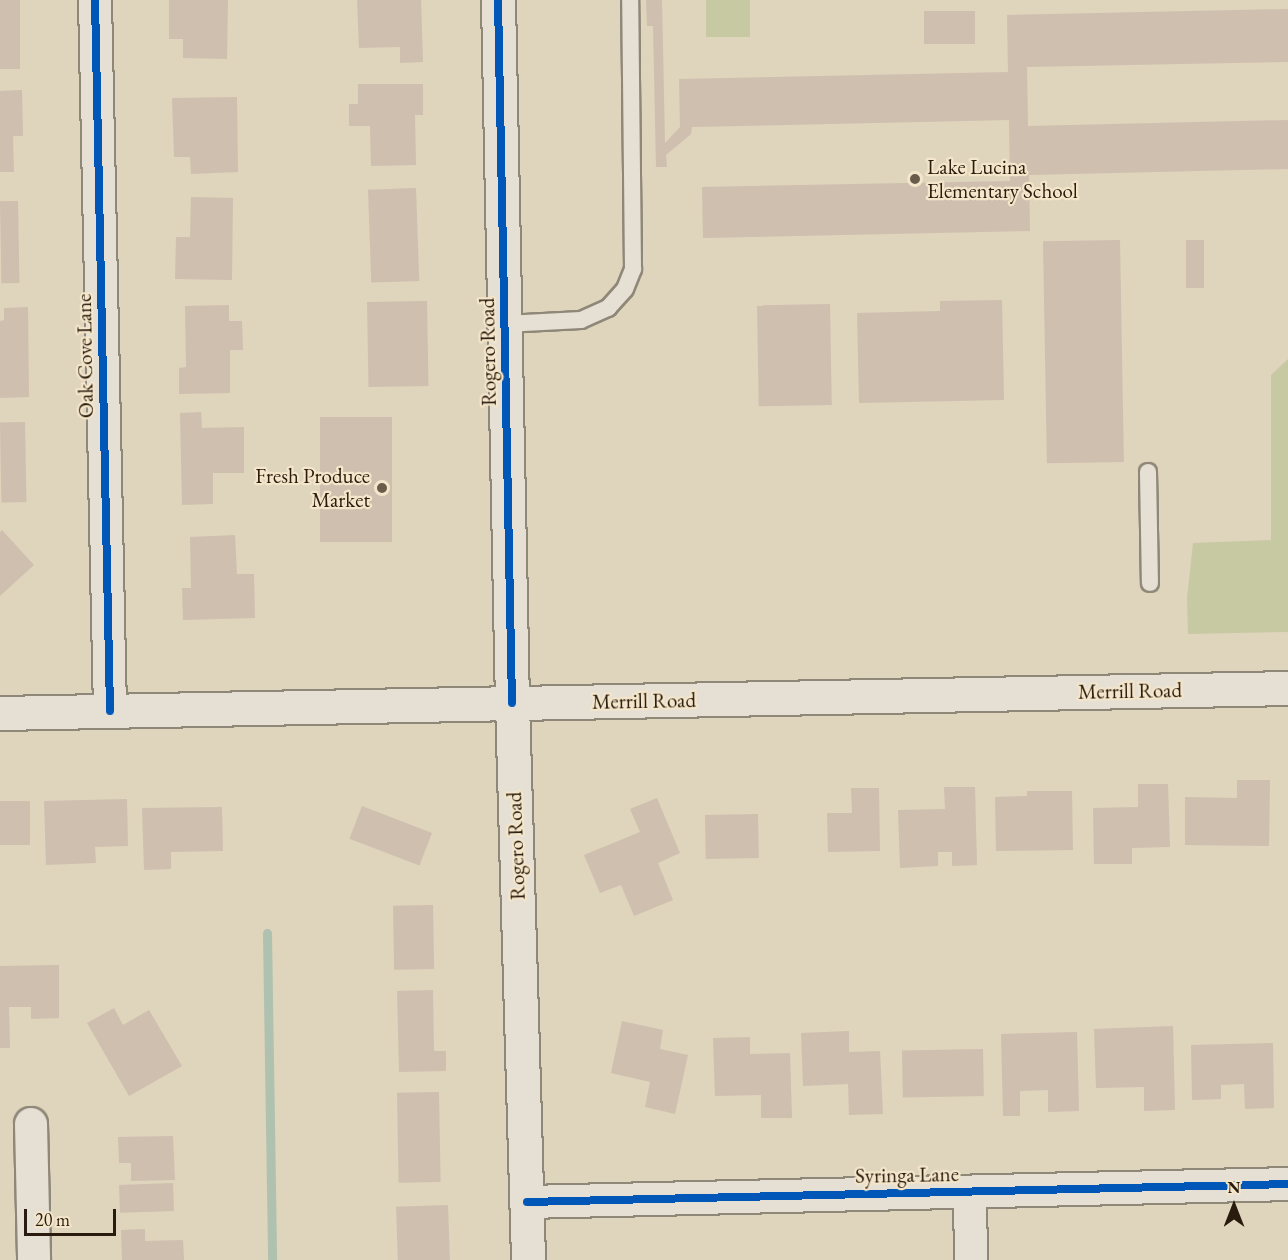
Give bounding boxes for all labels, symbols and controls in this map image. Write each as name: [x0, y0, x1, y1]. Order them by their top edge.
place label: Lake Lucina Elementary School: [927, 154, 1078, 204]
marker: Lake Lucina Elementary School: [908, 172, 922, 186]
street label: Oak Cove Lane: [71, 294, 99, 418]
street label: Rogero Road: [474, 298, 502, 406]
place label: Fresh Produce Market: [255, 463, 370, 513]
marker: Fresh Produce Market: [375, 481, 389, 495]
street label: Merrill Road: [1078, 677, 1182, 705]
street label: Merrill Road: [592, 687, 696, 715]
street label: Rogero Road: [502, 791, 530, 901]
street label: Syringa Lane: [855, 1161, 959, 1189]
north arrow: [1204, 1176, 1264, 1236]
text: N: [1228, 1177, 1240, 1198]
scale bar: [27, 1197, 118, 1235]
text: 20 m: [35, 1208, 70, 1231]

